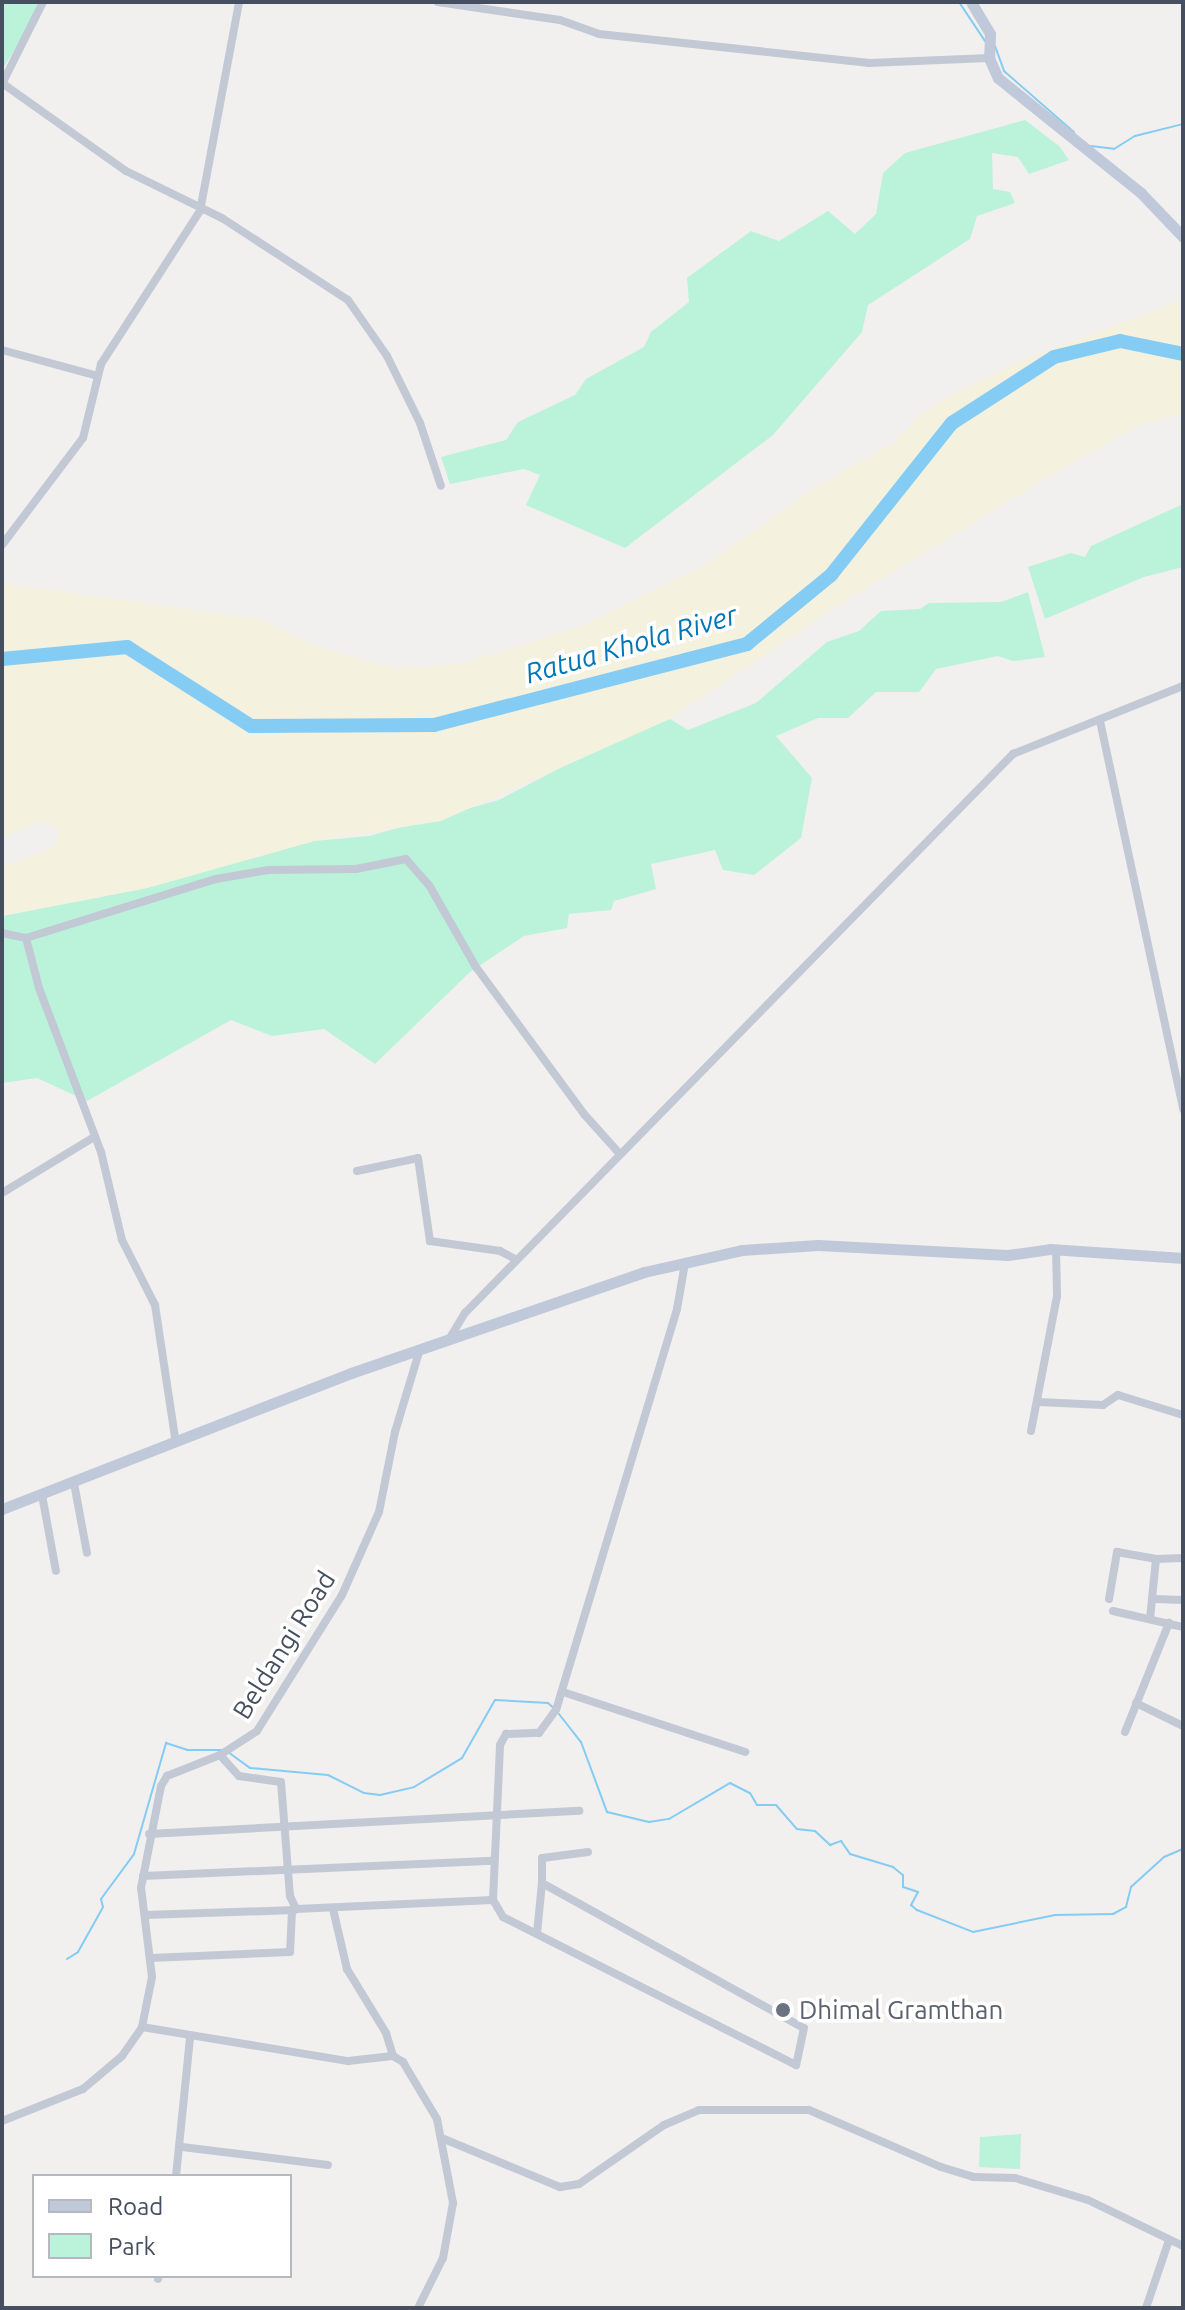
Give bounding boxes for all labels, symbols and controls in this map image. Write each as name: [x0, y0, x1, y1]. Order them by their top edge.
water label: Ratua Khola River: [521, 598, 741, 690]
street label: Beldangi Road: [226, 1565, 342, 1725]
place label: Dhimal Gramthan: [799, 1994, 1003, 2026]
marker: Dhimal Gramthan: [774, 2001, 792, 2019]
legend: [32, 2174, 292, 2278]
text: Road: [108, 2193, 163, 2220]
text: Park: [108, 2233, 156, 2260]

